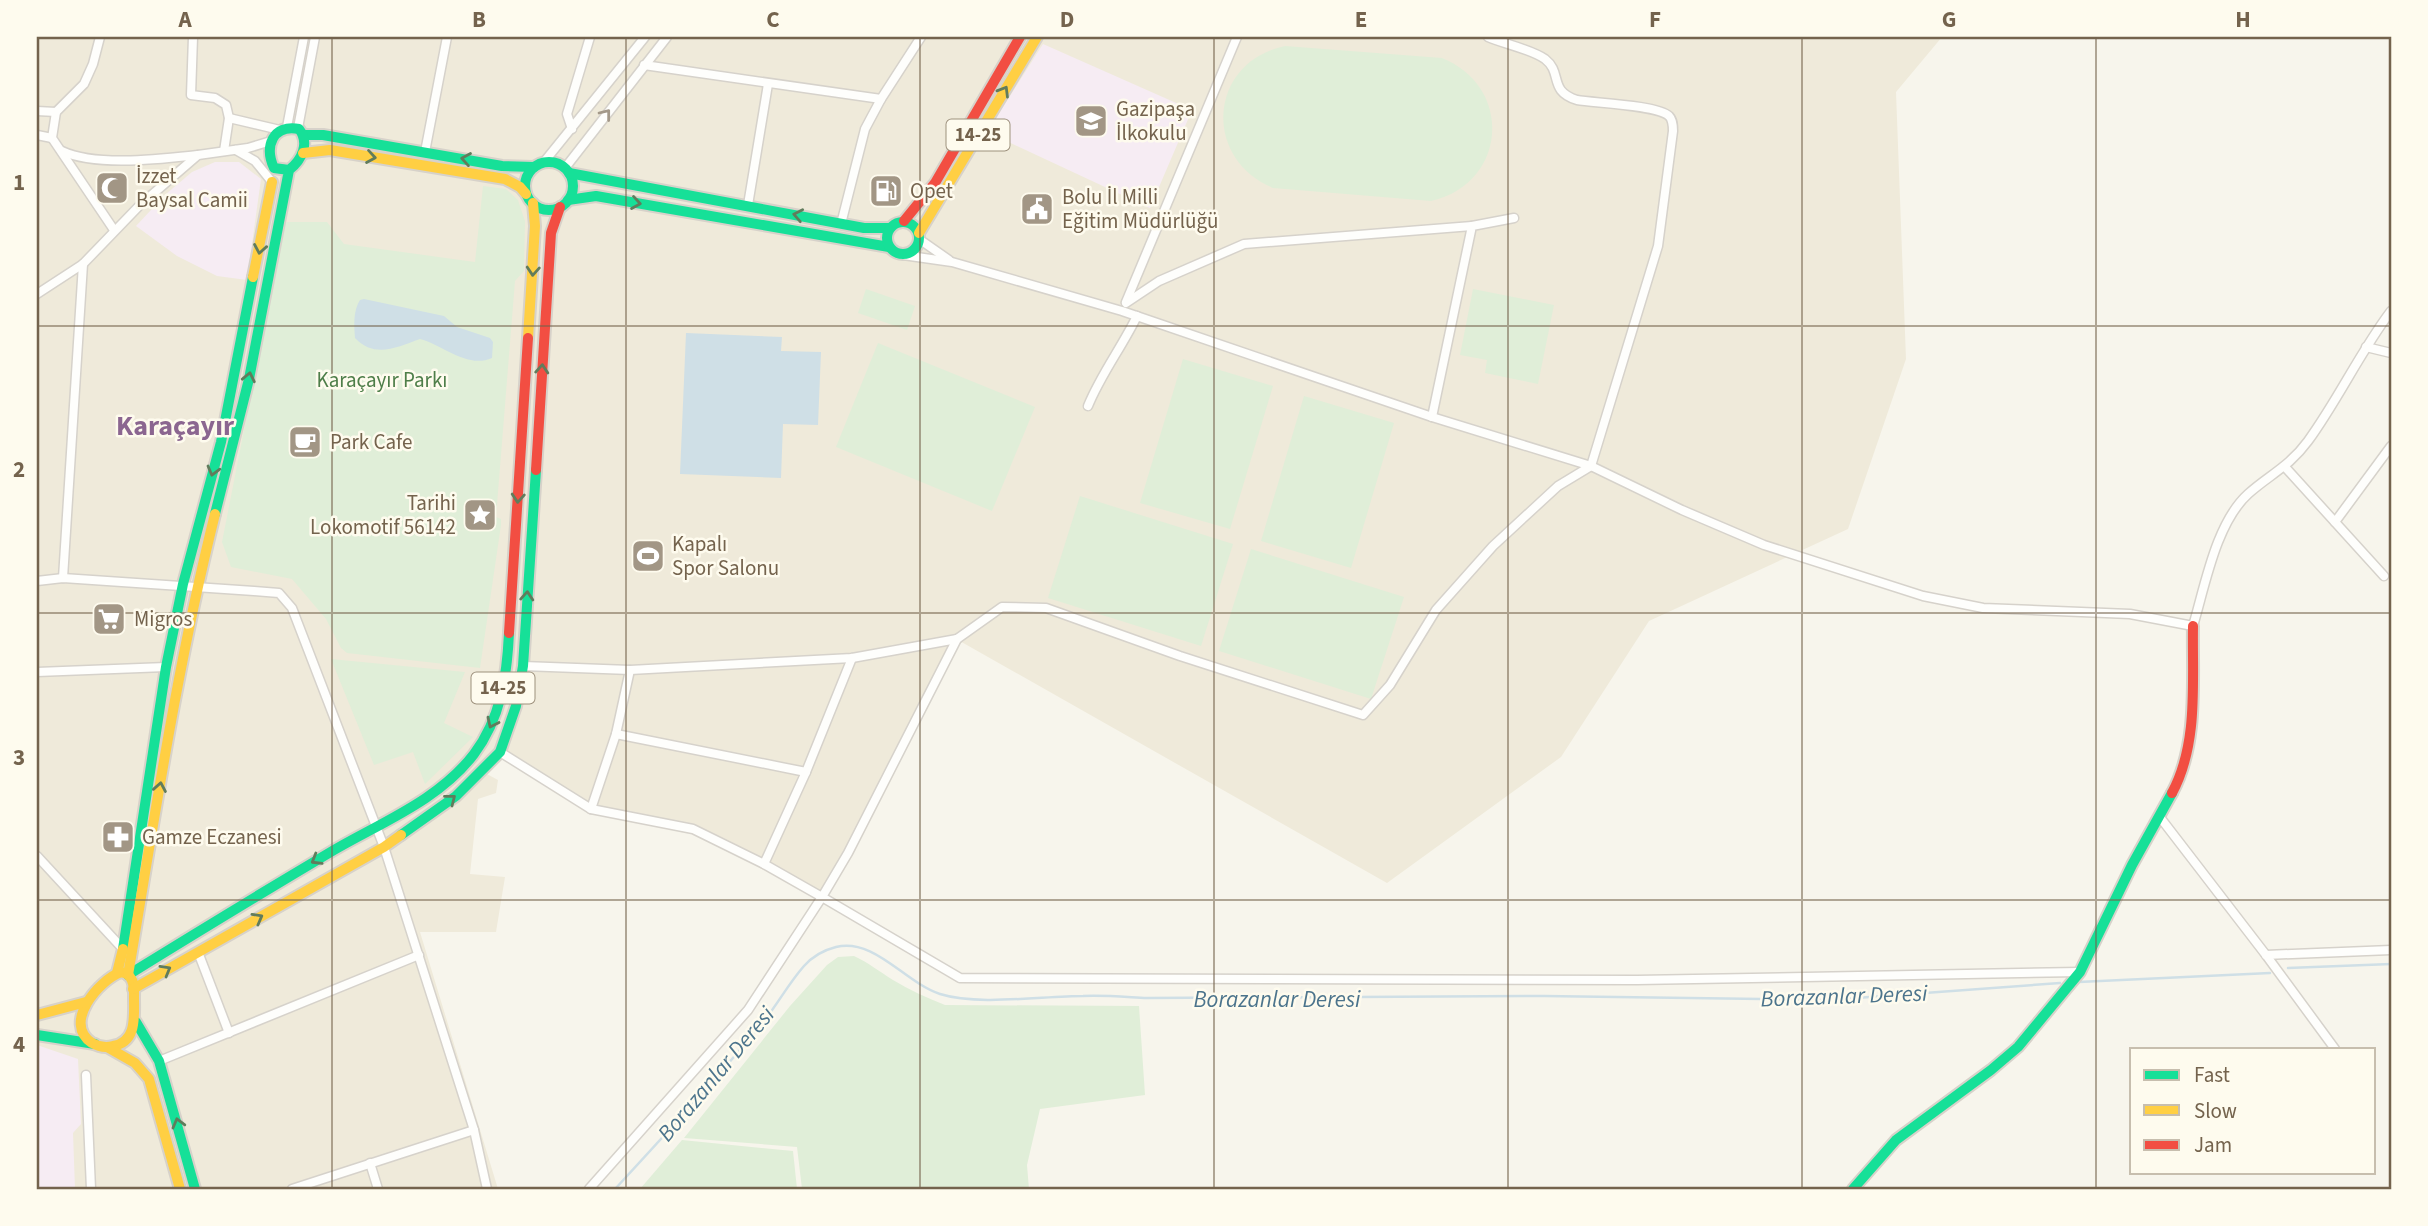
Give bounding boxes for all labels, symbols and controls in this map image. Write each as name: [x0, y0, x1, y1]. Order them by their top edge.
text: A: [177, 3, 192, 36]
text: B: [472, 3, 486, 36]
text: C: [766, 3, 780, 36]
text: D: [1060, 3, 1074, 36]
text: E: [1355, 3, 1367, 36]
text: F: [1649, 3, 1661, 36]
text: G: [1942, 3, 1956, 36]
text: H: [2235, 3, 2251, 36]
one-way arrow: [996, 85, 1009, 98]
place label: Gazipaşa İlkokulu: [1116, 94, 1195, 148]
school or university icon: Gazipaşa İlkokulu: [1072, 102, 1110, 140]
one-way arrow: [598, 109, 611, 121]
road number: 14-25: [946, 119, 1010, 150]
one-way arrow: [365, 149, 376, 164]
one-way arrow: [460, 152, 472, 167]
place label: İzzet Baysal Camii: [136, 161, 248, 215]
text: 1: [13, 166, 25, 199]
mosque icon: İzzet Baysal Camii: [93, 169, 131, 207]
fuel station icon: Opet: [867, 172, 905, 210]
place label: Opet: [910, 176, 953, 206]
place label: Bolu İl Milli Eğitim Müdürlüğü: [1062, 182, 1219, 236]
public building icon: Bolu İl Milli Eğitim Müdürlüğü: [1018, 190, 1056, 228]
one-way arrow: [630, 195, 641, 210]
one-way arrow: [793, 209, 805, 224]
one-way arrow: [253, 243, 268, 255]
one-way arrow: [525, 266, 540, 277]
one-way arrow: [534, 363, 549, 374]
park label: Karaçayır Parkı: [317, 365, 448, 395]
one-way arrow: [241, 371, 256, 383]
district label: Karaçayır: [116, 406, 235, 446]
cafe icon: Park Cafe: [286, 423, 324, 461]
place label: Park Cafe: [330, 427, 412, 457]
text: 2: [13, 453, 25, 486]
one-way arrow: [207, 465, 221, 477]
place label: Tarihi Lokomotif 56142: [310, 488, 456, 542]
one-way arrow: [511, 493, 526, 504]
place icon: Tarihi Lokomotif 56142: [461, 496, 499, 534]
place label: Kapalı Spor Salonu: [672, 529, 779, 583]
sports icon: Kapalı Spor Salonu: [629, 537, 667, 575]
one-way arrow: [520, 590, 535, 601]
supermarket icon: Migros: [90, 600, 128, 638]
place label: Migros: [134, 604, 192, 634]
road number: 14-25: [472, 673, 534, 704]
one-way arrow: [487, 716, 501, 728]
text: 3: [13, 741, 25, 774]
one-way arrow: [152, 781, 167, 793]
one-way arrow: [443, 794, 455, 807]
pharmacy icon: Gamze Eczanesi: [99, 818, 137, 856]
place label: Gamze Eczanesi: [142, 822, 282, 852]
one-way arrow: [311, 852, 324, 865]
one-way arrow: [250, 913, 263, 926]
one-way arrow: [158, 965, 171, 978]
water label: Borazanlar Deresi: [1760, 977, 1929, 1015]
water label: Borazanlar Deresi: [1193, 983, 1361, 1016]
water label: Borazanlar Deresi: [650, 999, 783, 1149]
text: 4: [13, 1028, 25, 1061]
legend: [2130, 1048, 2376, 1174]
text: Fast: [2194, 1060, 2230, 1090]
text: Slow: [2194, 1096, 2237, 1126]
one-way arrow: [172, 1117, 186, 1129]
text: Jam: [2194, 1130, 2232, 1160]

